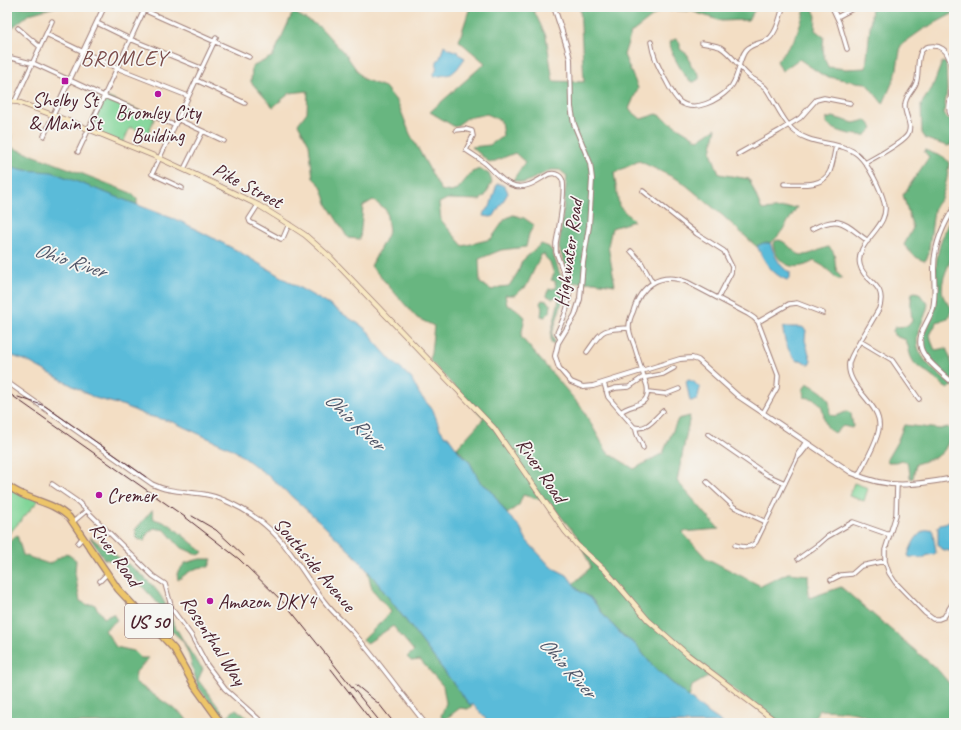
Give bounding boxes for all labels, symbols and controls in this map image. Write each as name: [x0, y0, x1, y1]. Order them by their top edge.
district label: BROMLEY: [80, 44, 170, 72]
marker: Shelby St & Main St: [60, 76, 70, 86]
place label: Shelby St & Main St: [28, 88, 104, 136]
marker: Bromley City Building: [153, 89, 163, 99]
place label: Bromley City Building: [115, 100, 203, 148]
street label: Pike Street: [209, 157, 289, 215]
street label: Highwater Road: [549, 195, 589, 308]
water label: Ohio River: [31, 236, 112, 285]
water label: Ohio River: [319, 386, 393, 458]
street label: River Road: [511, 433, 574, 510]
place label: Cremer: [107, 483, 158, 508]
marker: Cremer: [94, 490, 104, 500]
street label: Southside Avenue: [268, 512, 362, 618]
street label: River Road: [84, 517, 149, 594]
place label: Amazon DKY4: [218, 589, 318, 614]
street label: Rosenthal Way: [175, 591, 253, 692]
marker: Amazon DKY4: [205, 596, 215, 606]
road number: US 50: [125, 604, 173, 638]
water label: Ohio River: [534, 631, 604, 705]

